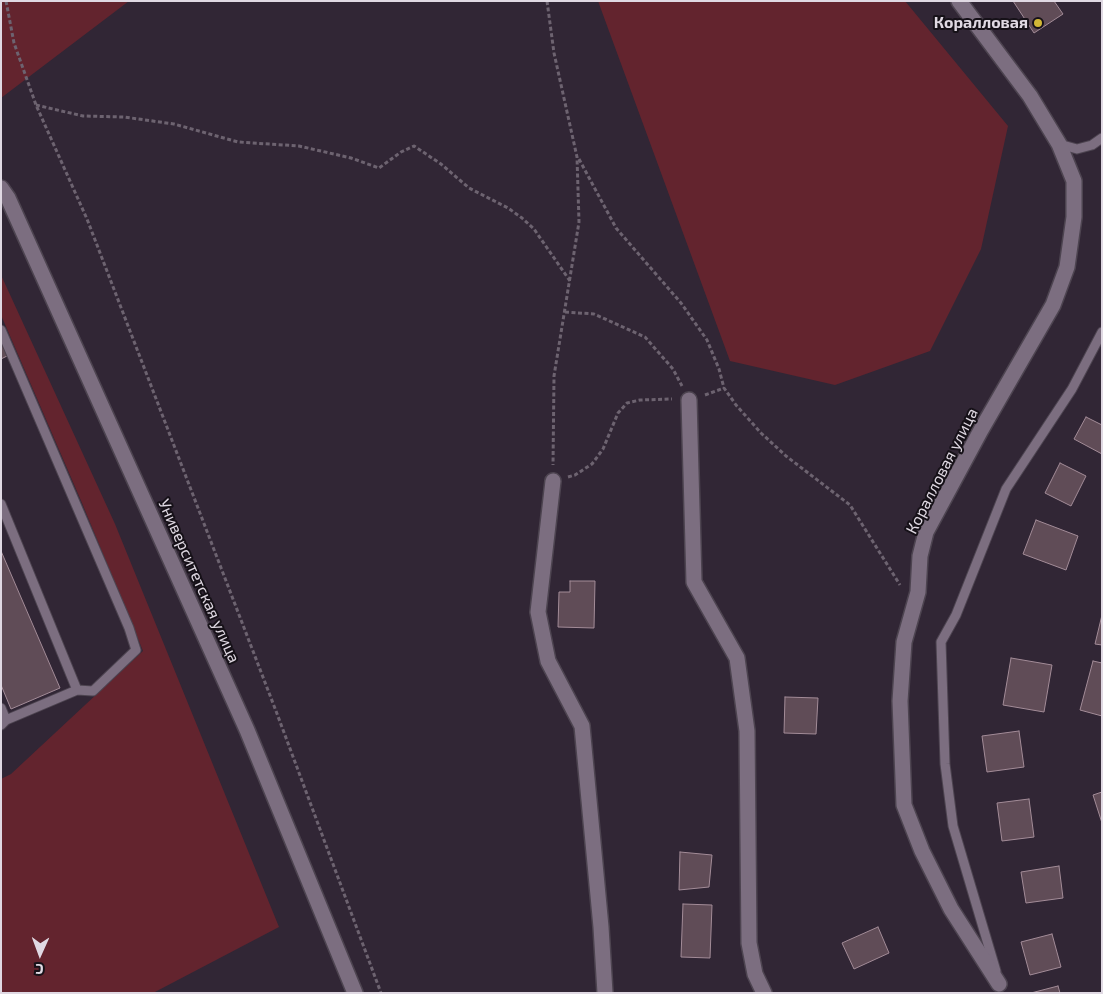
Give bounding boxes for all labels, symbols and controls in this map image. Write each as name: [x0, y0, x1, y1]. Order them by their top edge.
place label: Коралловая: [934, 13, 1028, 33]
marker: Коралловая: [1032, 17, 1044, 29]
street label: Коралловая улица: [902, 405, 982, 537]
street label: Университетская улица: [154, 496, 244, 666]
north arrow: [15, 929, 65, 979]
text: С: [35, 961, 44, 978]

